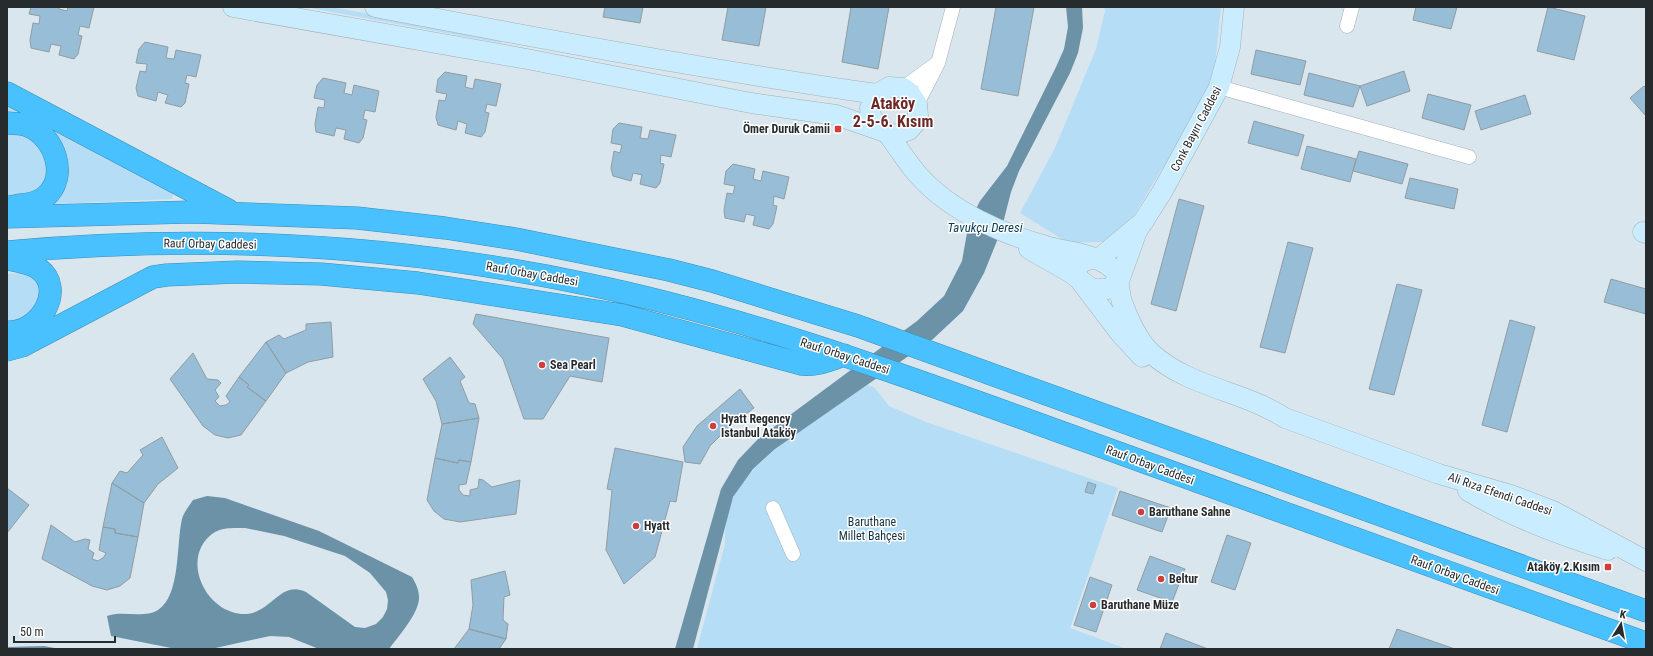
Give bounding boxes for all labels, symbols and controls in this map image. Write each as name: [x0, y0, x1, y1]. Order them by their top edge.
street label: Conk Bayırı Caddesi: [1168, 84, 1224, 174]
district label: Ataköy 2-5-6. Kısım: [853, 94, 933, 131]
place label: Ömer Duruk Camii: [743, 121, 830, 136]
marker: Ömer Duruk Camii: [833, 124, 843, 134]
water label: Tavukçu Deresi: [947, 220, 1023, 235]
street label: Rauf Orbay Caddesi: [163, 236, 257, 252]
street label: Rauf Orbay Caddesi: [485, 259, 579, 289]
street label: Rauf Orbay Caddesi: [799, 335, 891, 377]
place label: Sea Pearl: [550, 358, 596, 372]
marker: Sea Pearl: [537, 360, 547, 370]
place label: Hyatt Regency Istanbul Ataköy: [721, 412, 797, 440]
marker: Hyatt Regency Istanbul Ataköy: [708, 421, 718, 431]
street label: Rauf Orbay Caddesi: [1104, 443, 1196, 487]
street label: Ali Rıza Efendi Caddesi: [1446, 470, 1554, 518]
place label: Baruthane Sahne: [1149, 505, 1231, 519]
marker: Baruthane Sahne: [1136, 507, 1146, 517]
park label: Baruthane Millet Bahçesi: [839, 515, 905, 543]
place label: Hyatt: [644, 519, 670, 533]
marker: Hyatt: [631, 521, 641, 531]
street label: Rauf Orbay Caddesi: [1409, 553, 1501, 597]
place label: Ataköy 2.Kısım: [1527, 560, 1600, 574]
marker: Ataköy 2.Kısım: [1603, 562, 1613, 572]
place label: Beltur: [1169, 572, 1198, 586]
marker: Beltur: [1156, 574, 1166, 584]
place label: Baruthane Müze: [1101, 598, 1179, 612]
marker: Baruthane Müze: [1088, 600, 1098, 610]
north arrow: [1601, 604, 1641, 644]
text: K: [1619, 608, 1628, 622]
scale bar: [14, 618, 115, 644]
text: 50 m: [20, 625, 44, 639]

